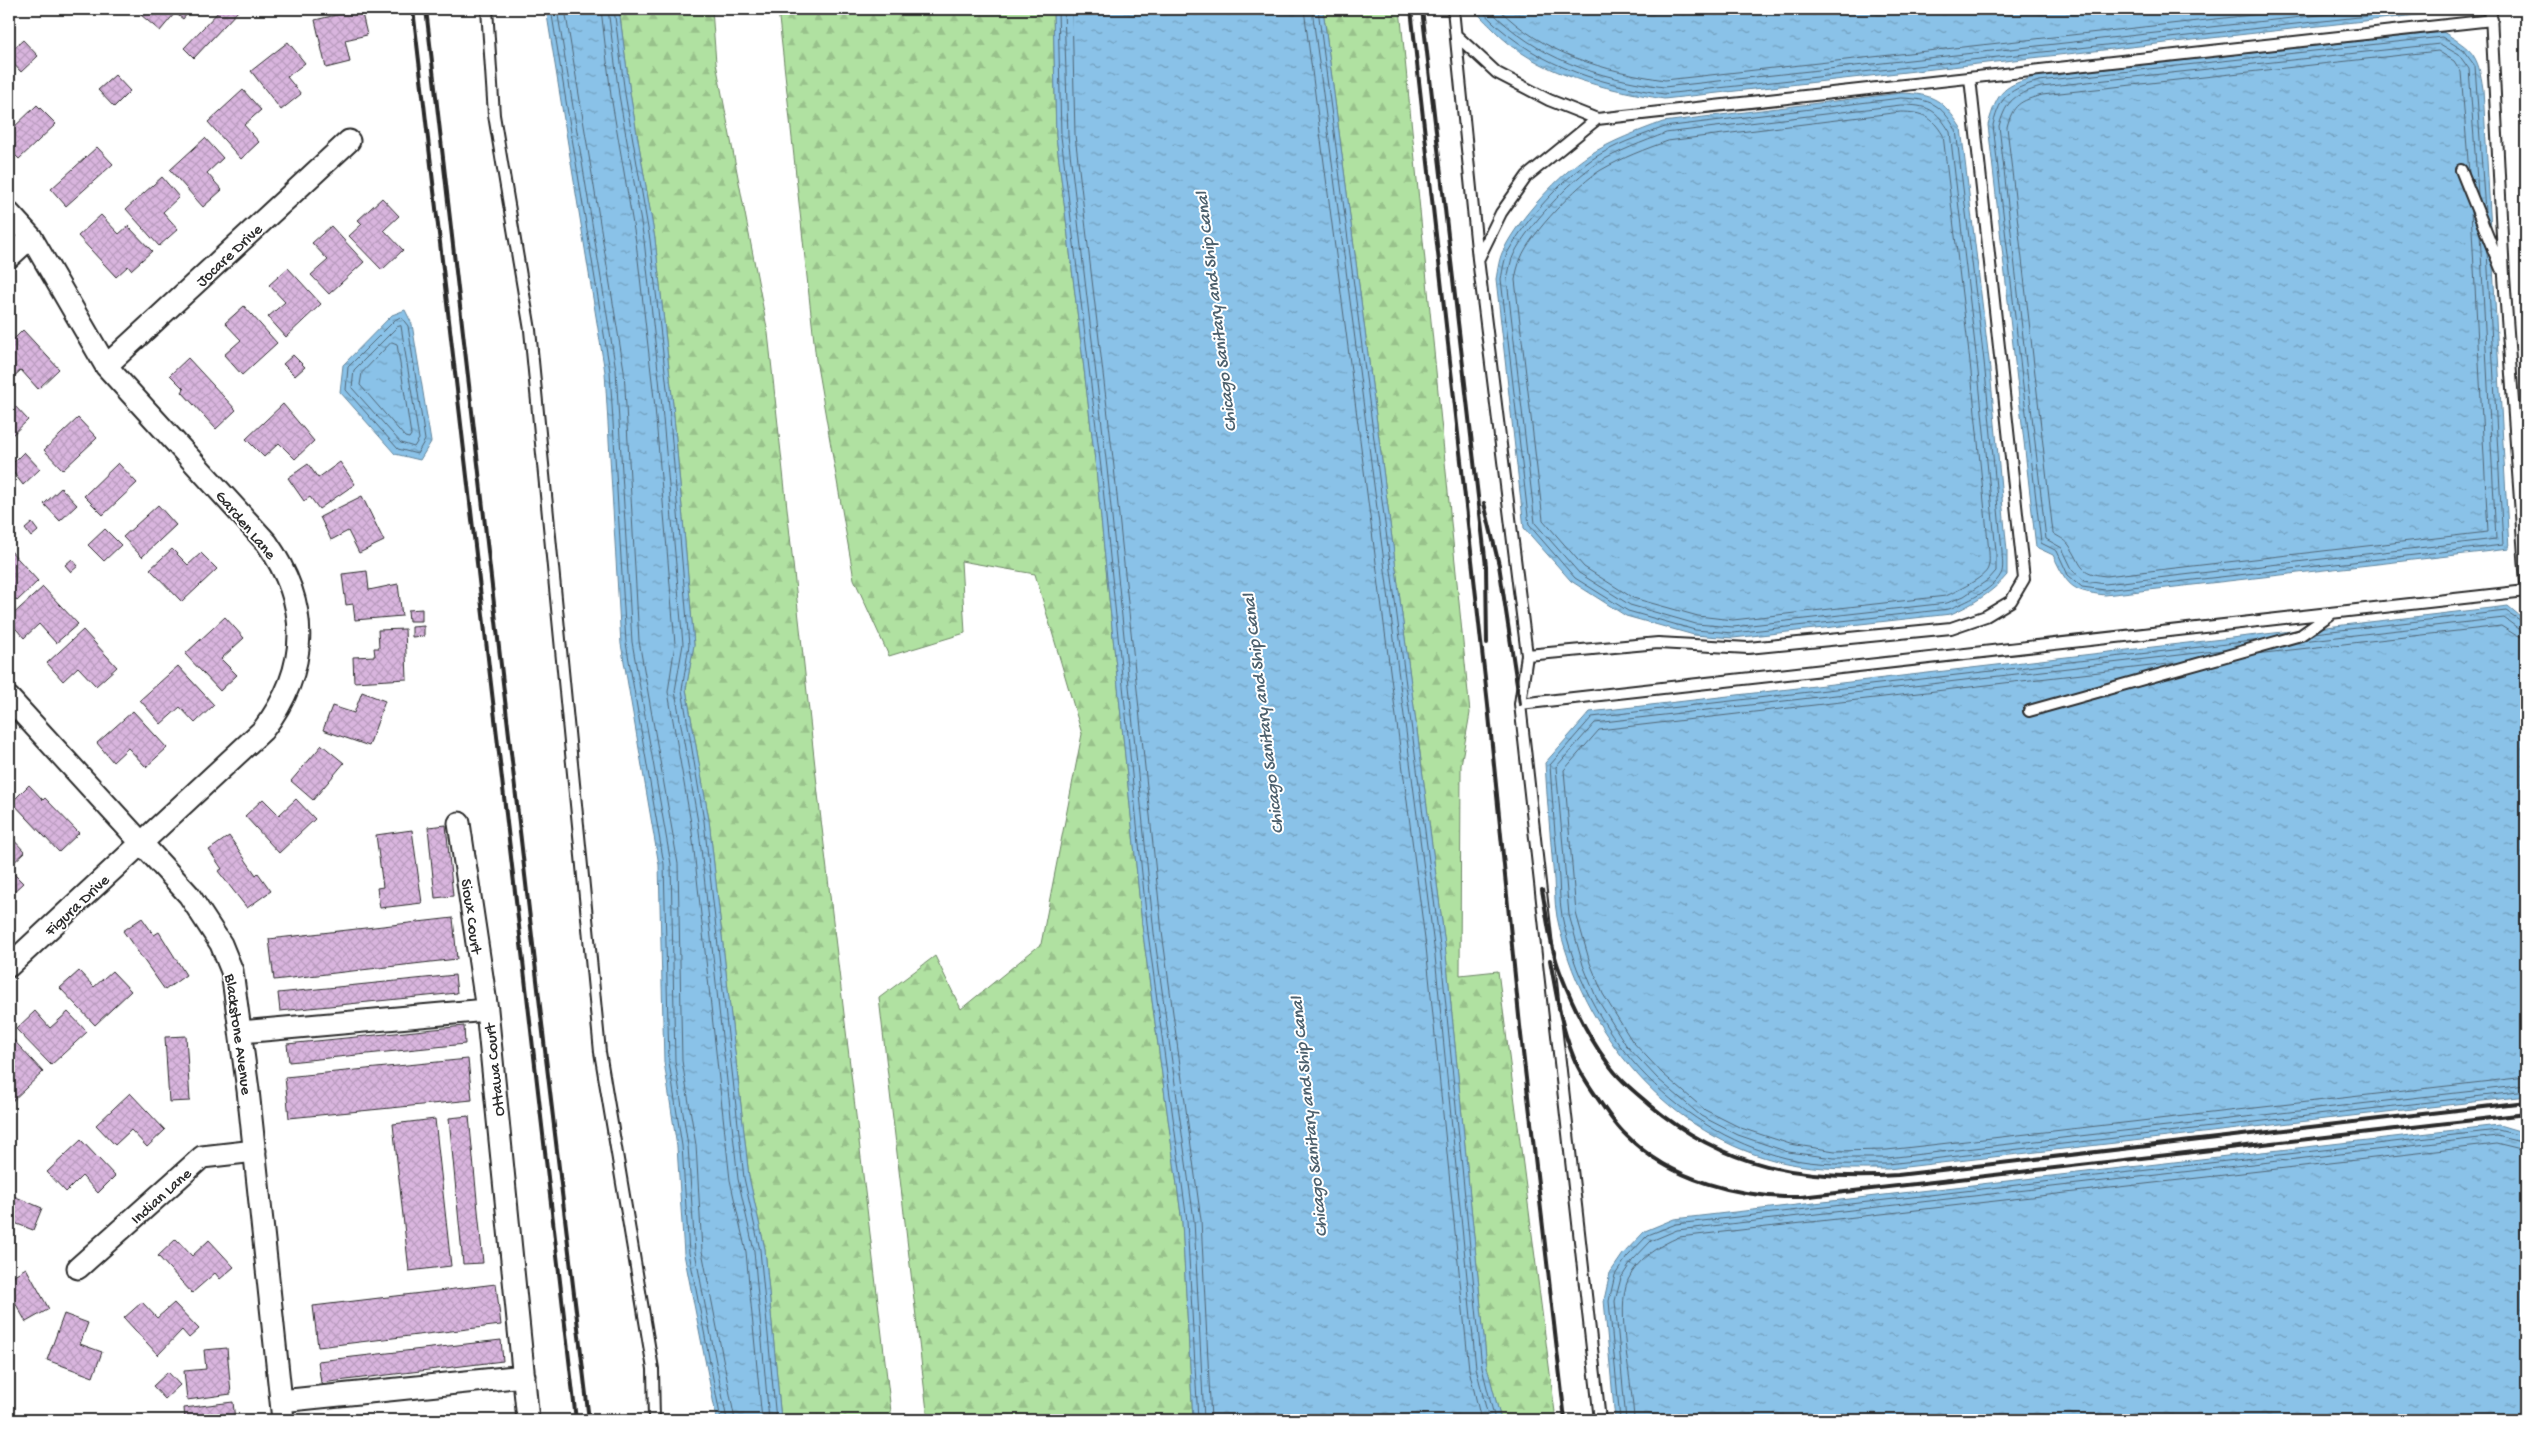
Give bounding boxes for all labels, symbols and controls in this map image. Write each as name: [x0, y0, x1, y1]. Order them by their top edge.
water label: Chicago Sanitary and Ship Canal: [1192, 190, 1243, 433]
street label: Jocare Drive: [193, 221, 268, 292]
street label: Garden Lane: [210, 488, 279, 565]
water label: Chicago Sanitary and Ship Canal: [1239, 592, 1290, 835]
street label: Figura Drive: [41, 871, 115, 942]
street label: Sioux Court: [455, 878, 484, 957]
street label: Blackstone Avenue: [219, 972, 255, 1097]
water label: Chicago Sanitary and Ship Canal: [1287, 994, 1334, 1238]
street label: Ottawa Court: [482, 1021, 511, 1117]
street label: Indian Lane: [128, 1165, 197, 1230]

